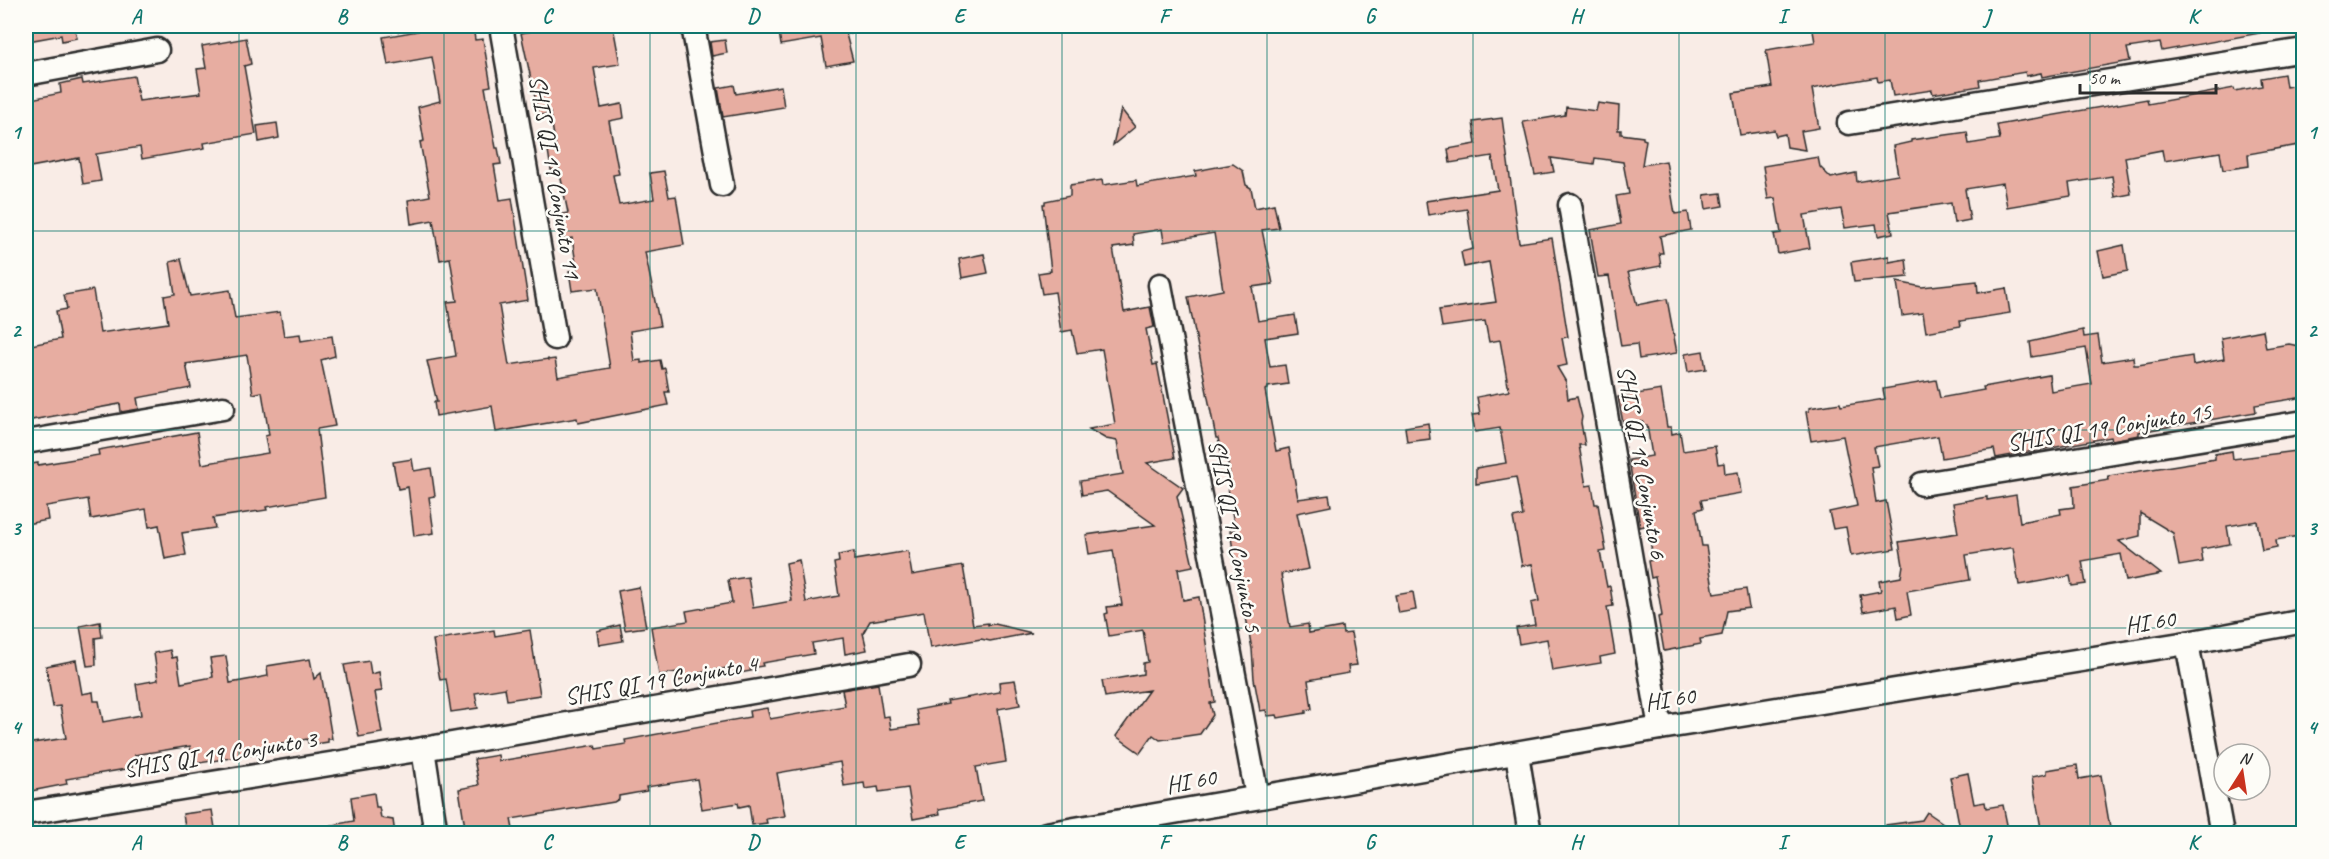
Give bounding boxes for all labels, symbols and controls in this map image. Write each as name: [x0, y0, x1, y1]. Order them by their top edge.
text: A: [131, 4, 143, 29]
text: B: [337, 4, 349, 29]
text: C: [542, 4, 554, 29]
text: D: [747, 4, 761, 29]
text: E: [954, 4, 968, 29]
text: F: [1159, 4, 1173, 29]
text: G: [1365, 4, 1378, 29]
text: H: [1570, 4, 1585, 29]
text: I: [1778, 4, 1791, 29]
text: J: [1982, 4, 1994, 29]
text: K: [2188, 4, 2202, 29]
scale bar: [2080, 57, 2216, 95]
text: 50 m: [2089, 67, 2122, 89]
street label: SHIS QI 19 Conjunto 11: [522, 73, 588, 282]
text: 1: [12, 120, 23, 145]
text: 1: [2308, 120, 2319, 145]
text: 2: [12, 318, 23, 343]
text: 2: [2308, 318, 2319, 343]
street label: SHIS QI 19 Conjunto 6: [1610, 363, 1674, 562]
street label: SHIS QI 19 Conjunto 15: [2005, 396, 2214, 458]
street label: SHIS QI 19 Conjunto 5: [1202, 437, 1269, 636]
text: 3: [12, 516, 23, 541]
text: 3: [2308, 516, 2319, 541]
street label: HI 60: [2123, 603, 2179, 641]
street label: SHIS QI 19 Conjunto 4: [562, 648, 762, 712]
street label: HI 60: [1643, 680, 1699, 718]
text: 4: [12, 715, 24, 740]
text: 4: [2308, 715, 2320, 740]
street label: SHIS QI 19 Conjunto 3: [121, 724, 321, 784]
north arrow: [2212, 742, 2272, 802]
text: N: [2238, 747, 2255, 770]
street label: HI 60: [1164, 761, 1221, 800]
text: A: [131, 830, 143, 855]
text: B: [337, 830, 349, 855]
text: C: [542, 830, 554, 855]
text: D: [747, 830, 761, 855]
text: E: [954, 830, 968, 855]
text: F: [1159, 830, 1173, 855]
text: G: [1365, 830, 1378, 855]
text: H: [1570, 830, 1585, 855]
text: I: [1778, 830, 1791, 855]
text: J: [1982, 830, 1994, 855]
text: K: [2188, 830, 2202, 855]

